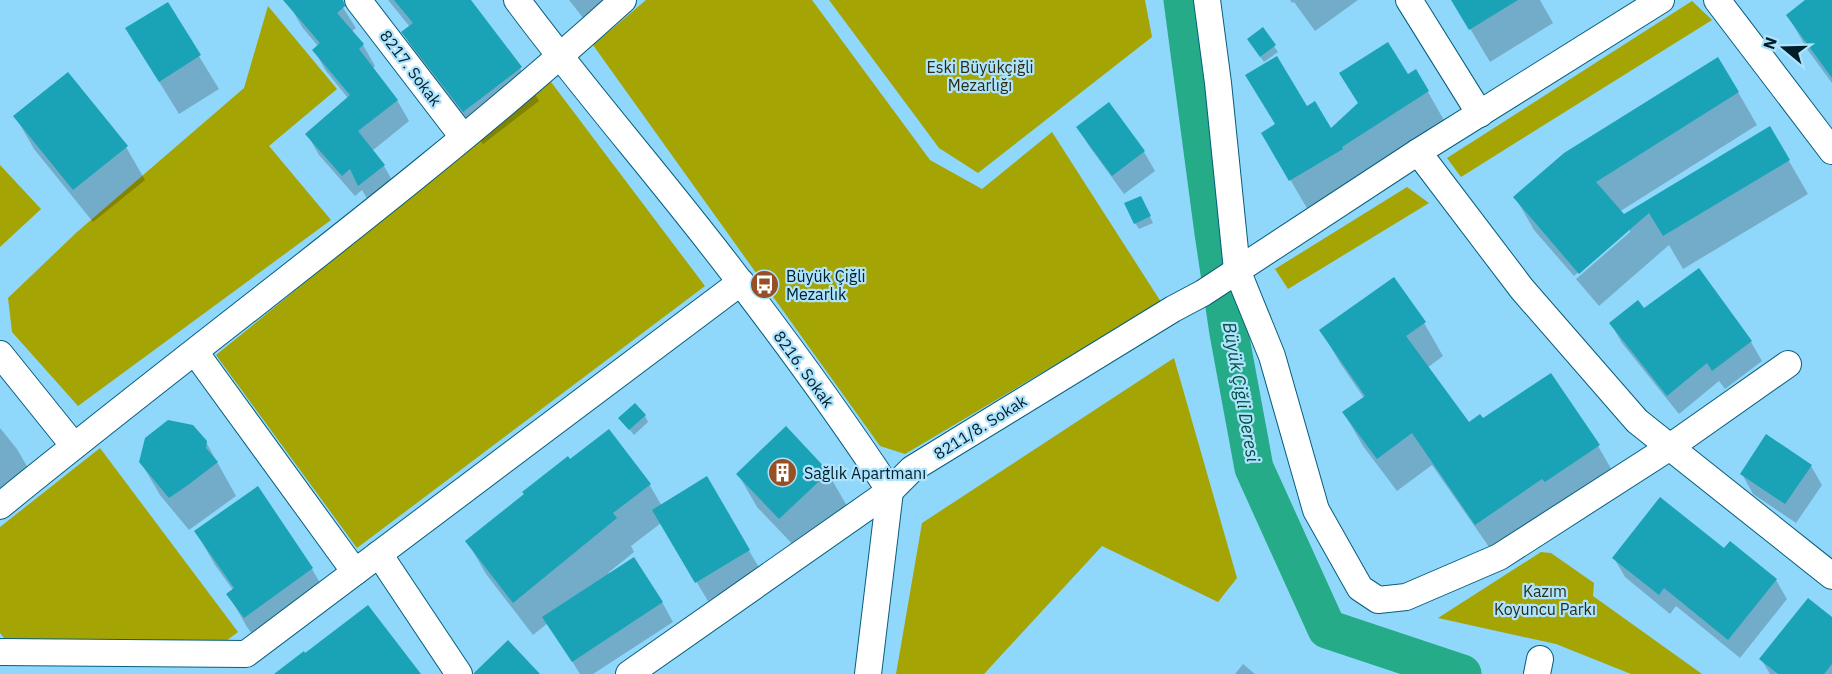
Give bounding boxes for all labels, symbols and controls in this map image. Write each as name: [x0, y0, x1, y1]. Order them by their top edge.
north arrow: [1754, 18, 1814, 78]
street label: 8217. Sokak: [376, 26, 446, 110]
text: N: [1758, 34, 1781, 52]
park label: Eski Büyükçiğli Mezarlığı: [927, 57, 1034, 95]
place label: Büyük Çiğli Mezarlık: [786, 266, 866, 304]
bus stop icon: Büyük Çiğli Mezarlık: [749, 269, 781, 301]
water label: Büyük Çiğli Deresi: [1218, 320, 1265, 464]
street label: 8216. Sokak: [769, 327, 839, 412]
street label: 8211/8. Sokak: [930, 390, 1031, 464]
building icon: Sağlık Apartmanı: [767, 457, 799, 489]
place label: Sağlık Apartmanı: [804, 463, 926, 483]
park label: Kazım Koyuncu Parkı: [1494, 581, 1596, 619]

